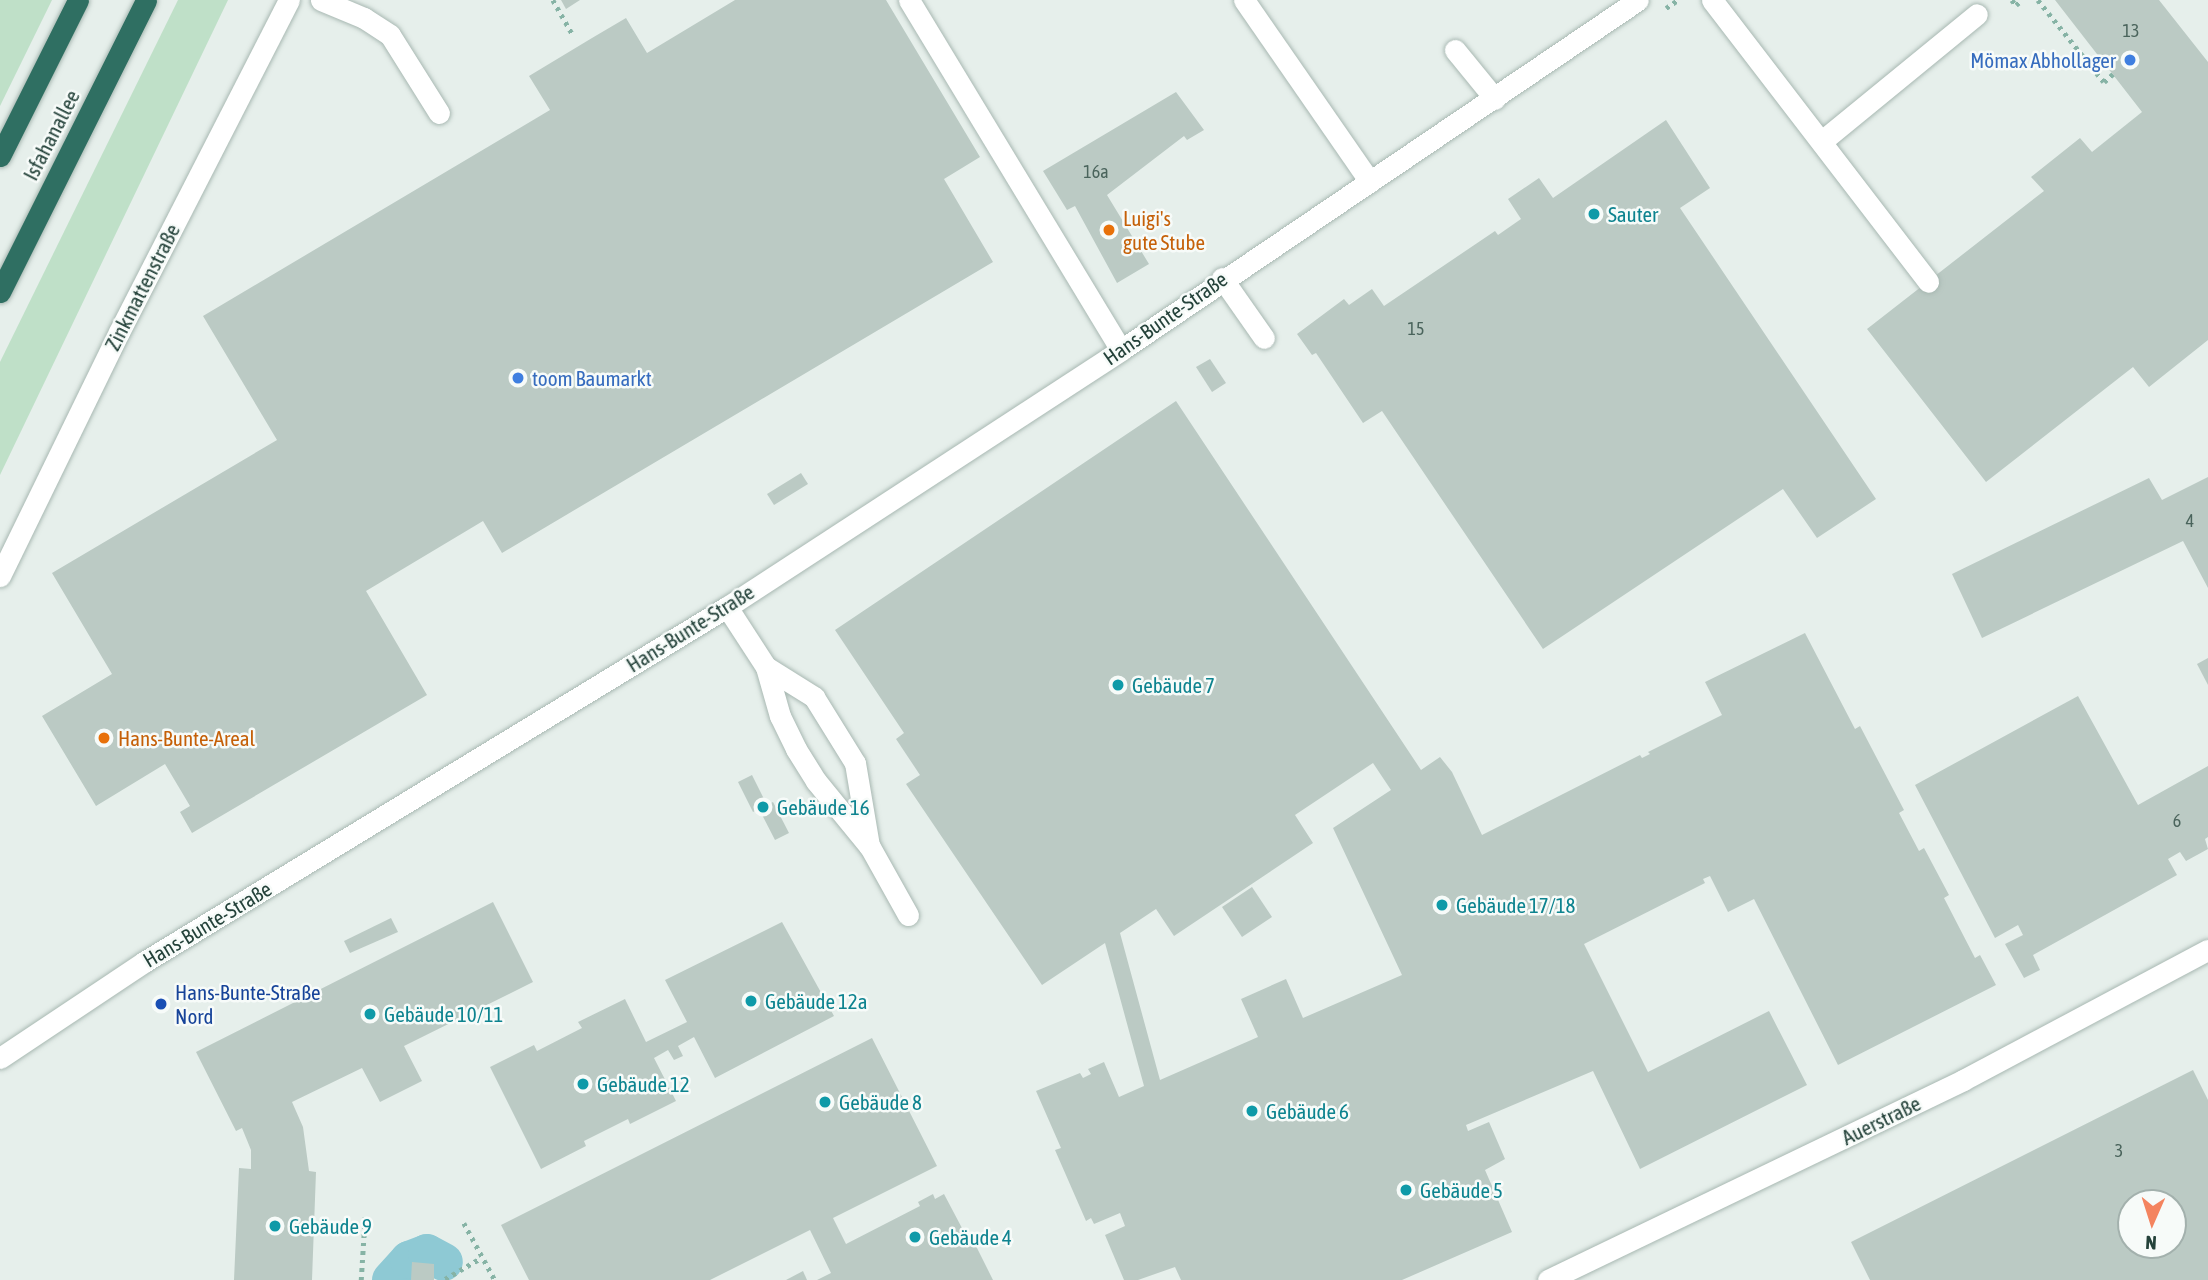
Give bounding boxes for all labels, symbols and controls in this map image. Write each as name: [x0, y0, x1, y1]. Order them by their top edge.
house number: 13: [2123, 20, 2139, 42]
place label: Mömax Abhollager: [1970, 47, 2116, 73]
marker: Mömax Abhollager: [2122, 52, 2138, 68]
street label: Isfahanallee: [18, 86, 84, 184]
house number: 16a: [1083, 161, 1109, 183]
place label: Sauter: [1608, 201, 1658, 227]
place label: Luigi's gute Stube: [1123, 205, 1205, 255]
marker: Sauter: [1586, 206, 1602, 222]
street label: Zinkmattenstraße: [99, 220, 185, 354]
marker: Luigi's gute Stube: [1101, 222, 1117, 238]
street label: Hans-Bunte-Straße: [1098, 266, 1232, 370]
house number: 15: [1408, 318, 1424, 340]
place label: toom Baumarkt: [532, 365, 652, 391]
marker: toom Baumarkt: [510, 370, 526, 386]
house number: 4: [2186, 510, 2194, 532]
street label: Hans-Bunte-Straße: [622, 579, 758, 677]
place label: Gebäude 7: [1132, 672, 1215, 698]
marker: Gebäude 7: [1110, 677, 1126, 693]
place label: Hans-Bunte-Areal: [118, 725, 255, 751]
marker: Hans-Bunte-Areal: [96, 730, 112, 746]
place label: Gebäude 16: [777, 794, 870, 820]
marker: Gebäude 16: [755, 799, 771, 815]
house number: 6: [2173, 810, 2181, 832]
street label: Hans-Bunte-Straße: [138, 876, 276, 972]
place label: Gebäude 17/18: [1456, 892, 1575, 918]
marker: Gebäude 17/18: [1434, 897, 1450, 913]
place label: Hans-Bunte-Straße Nord: [175, 979, 321, 1029]
place label: Gebäude 12a: [765, 988, 867, 1014]
marker: Gebäude 12a: [743, 993, 759, 1009]
marker: Hans-Bunte-Straße Nord: [153, 996, 169, 1012]
place label: Gebäude 10/11: [384, 1001, 503, 1027]
marker: Gebäude 10/11: [362, 1006, 378, 1022]
place label: Gebäude 12: [597, 1071, 690, 1097]
marker: Gebäude 12: [575, 1076, 591, 1092]
place label: Gebäude 8: [839, 1089, 922, 1115]
street label: Auerstraße: [1837, 1090, 1925, 1150]
marker: Gebäude 8: [817, 1094, 833, 1110]
place label: Gebäude 6: [1266, 1098, 1349, 1124]
marker: Gebäude 6: [1244, 1103, 1260, 1119]
house number: 3: [2115, 1140, 2123, 1162]
place label: Gebäude 5: [1420, 1177, 1503, 1203]
marker: Gebäude 5: [1398, 1182, 1414, 1198]
north arrow: [2117, 1189, 2187, 1259]
place label: Gebäude 9: [289, 1213, 372, 1239]
marker: Gebäude 9: [267, 1218, 283, 1234]
place label: Gebäude 4: [929, 1224, 1012, 1250]
marker: Gebäude 4: [907, 1229, 923, 1245]
text: N: [2145, 1232, 2157, 1254]

